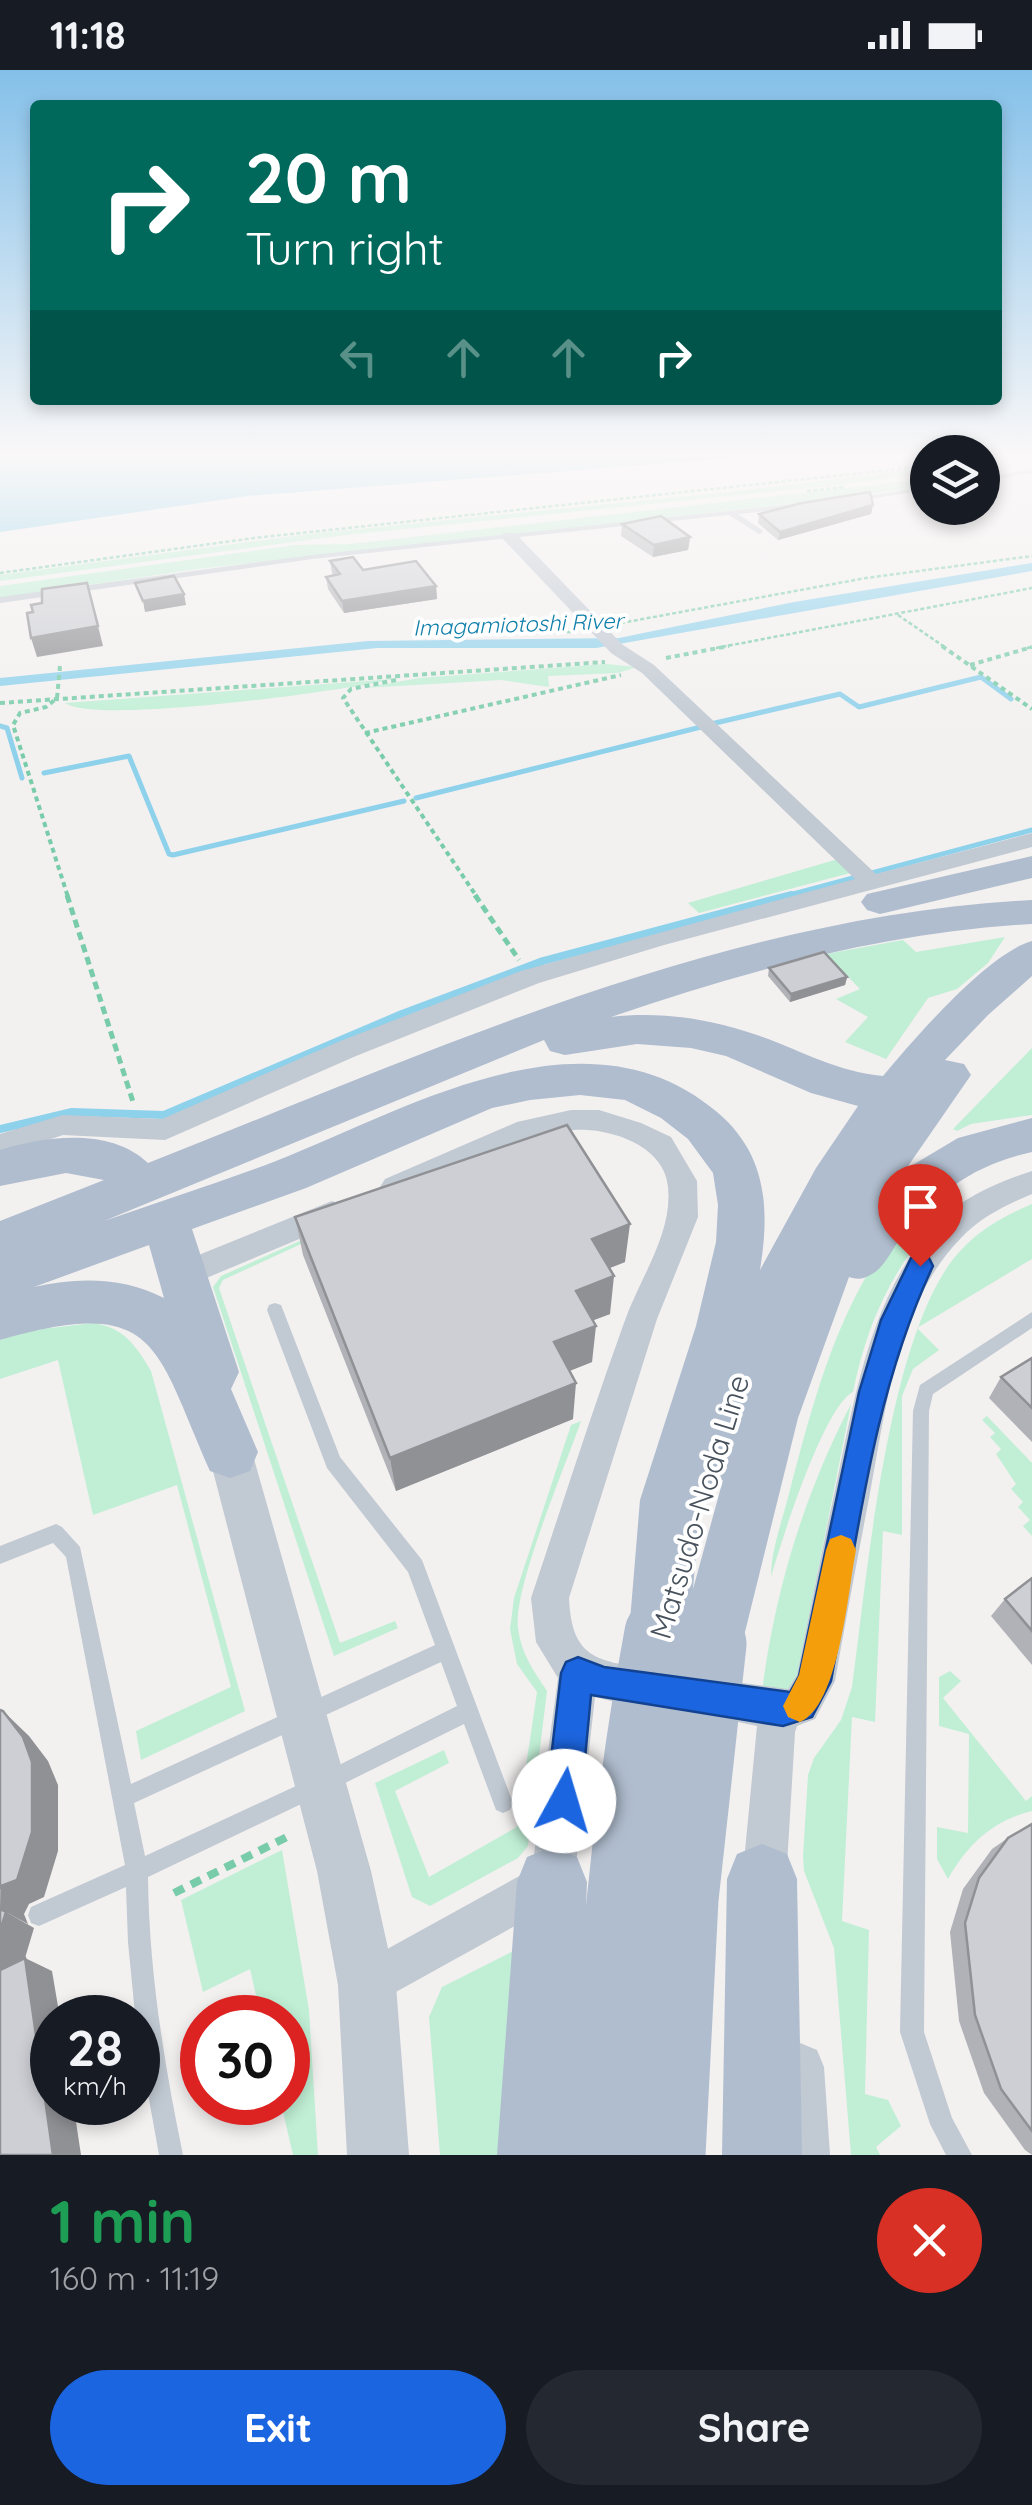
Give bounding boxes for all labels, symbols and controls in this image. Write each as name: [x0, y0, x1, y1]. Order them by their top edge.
text: 11:18: [50, 11, 126, 59]
text: 20 m: [245, 133, 412, 221]
icon: right: [80, 140, 210, 270]
text: Turn right: [245, 220, 444, 276]
icon: left: [331, 330, 386, 385]
icon: ahead: [436, 330, 491, 385]
icon: ahead: [541, 330, 596, 385]
icon: right: [646, 330, 701, 385]
map controls: [910, 435, 1000, 525]
button: layers: [910, 435, 1000, 525]
water label: Imagamiotoshi River: [413, 606, 626, 642]
pin: [878, 1164, 963, 1267]
icon: arrive: [893, 1179, 948, 1234]
street label: Matsudo-Noda Line: [641, 1370, 757, 1643]
position arrow: [512, 1749, 616, 1853]
speed limit sign: 30: [180, 1995, 310, 2125]
text: 28: [67, 2016, 123, 2079]
text: km/h: [63, 2070, 127, 2101]
text: 1 min: [50, 2183, 195, 2258]
button: close: [877, 2188, 982, 2293]
text: 160 m · 11:19: [50, 2258, 219, 2298]
button: Exit: [50, 2370, 506, 2485]
button: Share: [526, 2370, 982, 2485]

